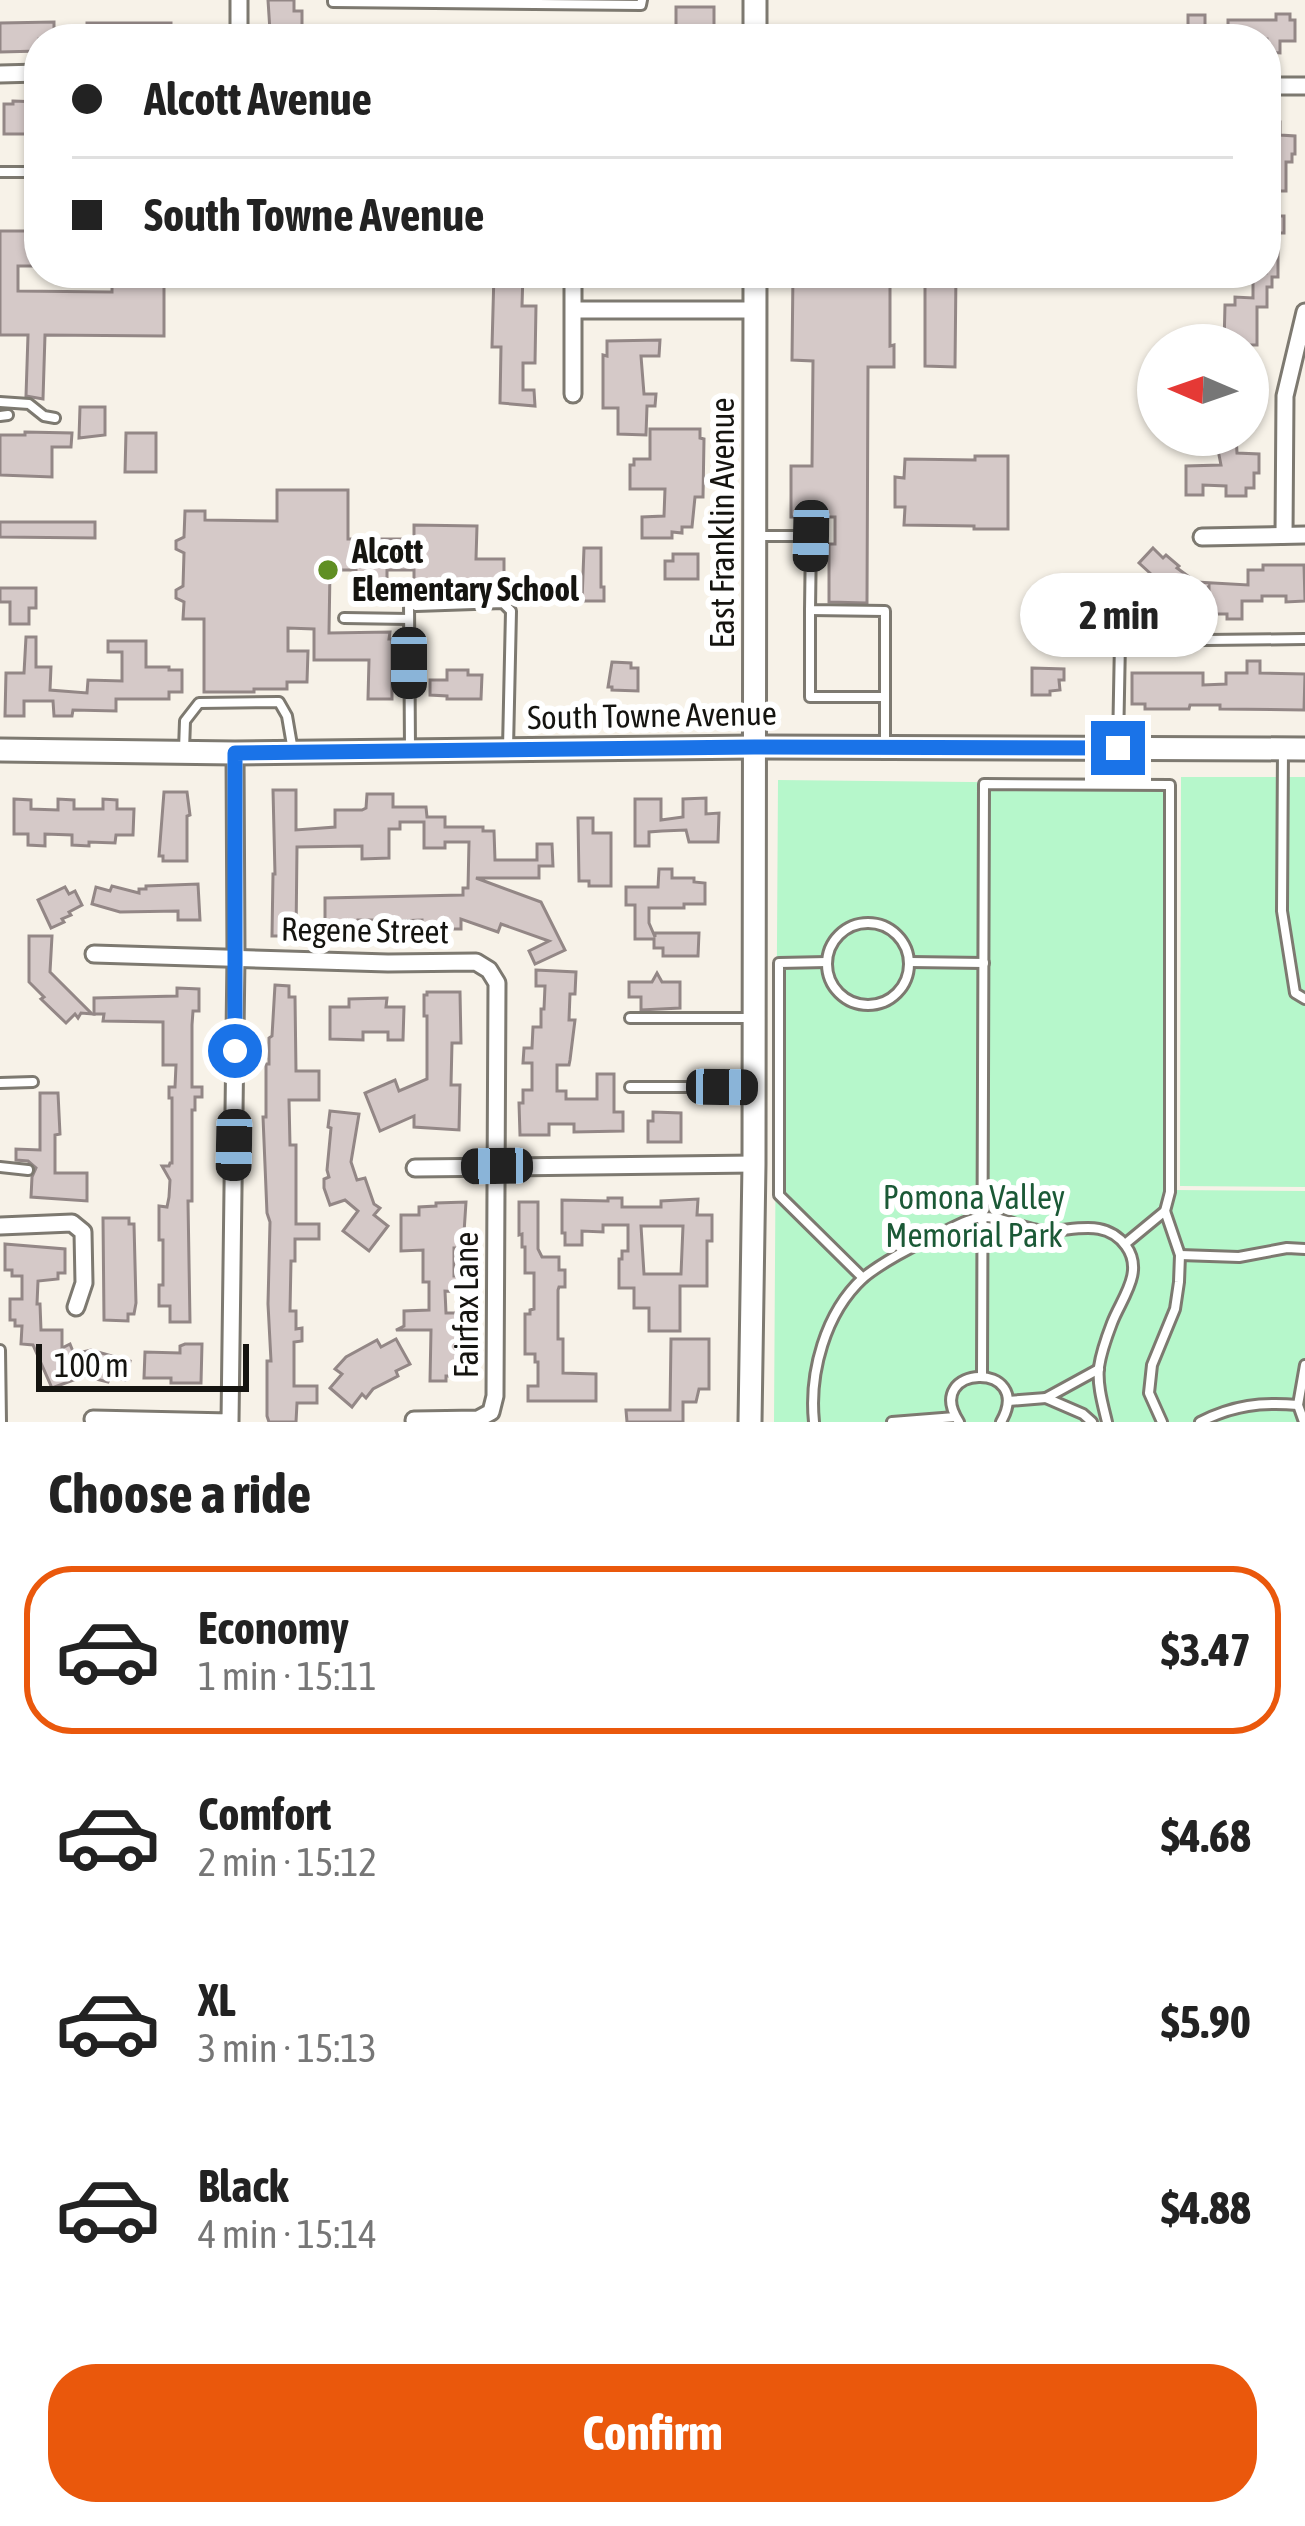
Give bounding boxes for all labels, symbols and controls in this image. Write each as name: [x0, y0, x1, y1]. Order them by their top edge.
text: Alcott Avenue: [144, 73, 372, 125]
text: South Towne Avenue: [144, 189, 484, 241]
north arrow: [1137, 324, 1269, 456]
map controls: [1137, 324, 1269, 456]
street label: East Franklin Avenue: [703, 398, 741, 648]
car: [792, 500, 830, 572]
place label: Alcott Elementary School: [351, 532, 580, 608]
marker: Alcott Elementary School: [315, 557, 341, 583]
callout: 2 min: [1019, 574, 1217, 658]
text: 2 min: [1079, 593, 1159, 637]
car: [391, 627, 427, 699]
street label: South Towne Avenue: [527, 694, 777, 736]
route end: [1091, 721, 1145, 775]
street label: Regene Street: [281, 910, 449, 950]
route start: [208, 1024, 262, 1078]
car: [686, 1068, 758, 1106]
car: [215, 1109, 253, 1181]
car: [461, 1147, 533, 1185]
park label: Pomona Valley Memorial Park: [883, 1178, 1065, 1254]
street label: Fairfax Lane: [447, 1232, 485, 1378]
scale bar: [36, 1338, 249, 1391]
text: 100 m: [54, 1346, 129, 1384]
text: Choose a ride: [48, 1463, 311, 1524]
icon: car: [54, 1596, 162, 1704]
text: Economy: [198, 1602, 349, 1654]
text: $3.47: [1161, 1624, 1251, 1676]
text: 1 min · 15:11: [198, 1654, 377, 1698]
icon: car: [54, 1782, 162, 1890]
text: Comfort: [198, 1788, 331, 1840]
text: $4.68: [1161, 1810, 1251, 1862]
text: 2 min · 15:12: [198, 1840, 377, 1884]
icon: car: [54, 1968, 162, 2076]
text: XL: [198, 1974, 236, 2026]
text: $5.90: [1161, 1996, 1251, 2048]
text: 3 min · 15:13: [198, 2026, 377, 2070]
icon: car: [54, 2154, 162, 2262]
text: Black: [198, 2160, 289, 2212]
text: $4.88: [1161, 2182, 1251, 2234]
text: 4 min · 15:14: [198, 2212, 377, 2256]
button: Confirm: [48, 2364, 1257, 2502]

